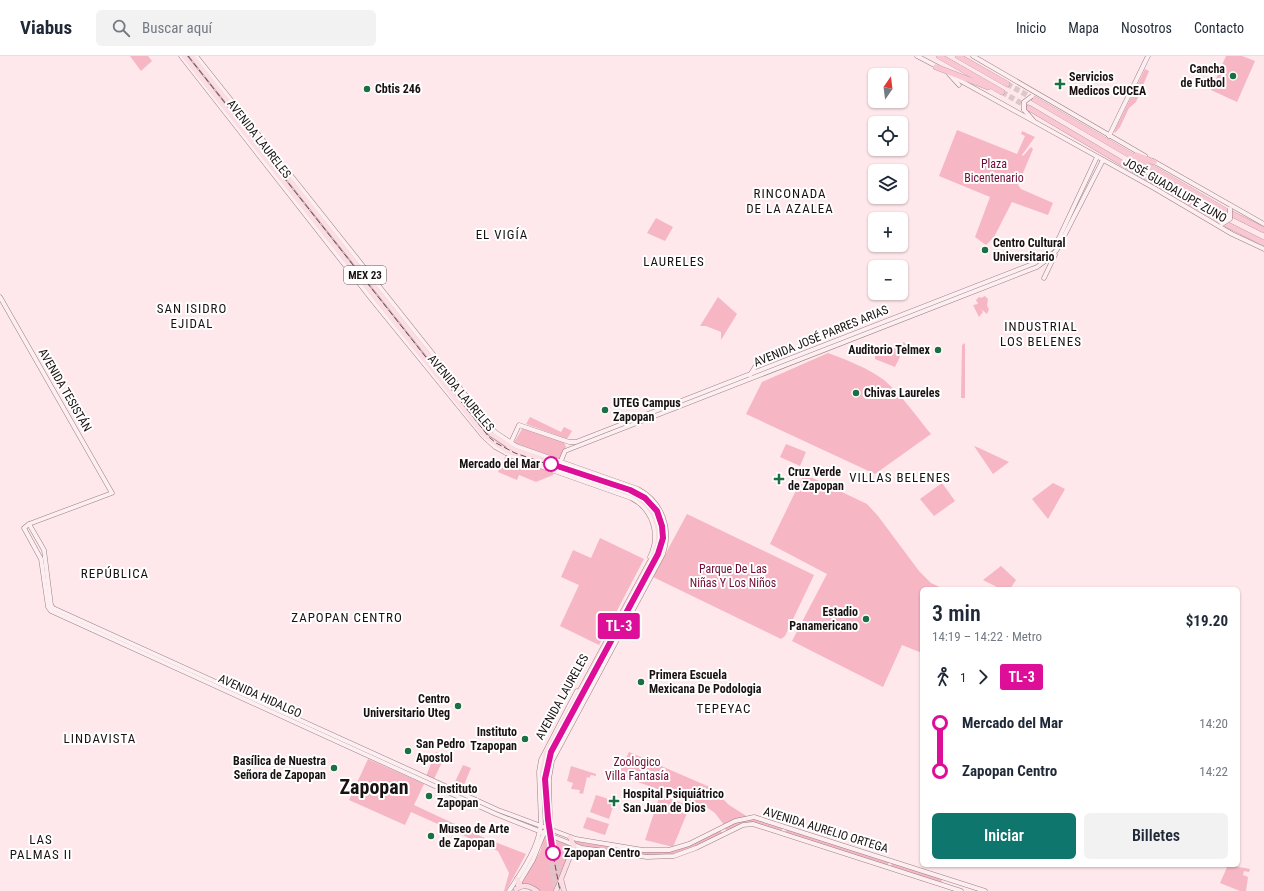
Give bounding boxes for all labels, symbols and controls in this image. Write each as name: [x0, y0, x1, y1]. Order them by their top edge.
search box: [96, 10, 376, 46]
text: Viabus: [20, 16, 72, 39]
icon: search: [110, 17, 132, 39]
text: Buscar aquí: [142, 19, 212, 37]
text: Inicio: [1016, 20, 1046, 36]
text: Mapa: [1068, 20, 1099, 36]
text: Nosotros: [1121, 20, 1172, 36]
text: Contacto: [1194, 20, 1244, 36]
place label: Cancha de Futbol: [1180, 62, 1225, 90]
north arrow: [868, 68, 908, 108]
map controls: [868, 68, 908, 300]
place label: Servicios Medicos CUCEA: [1069, 70, 1147, 98]
marker: Cancha de Futbol: [1228, 71, 1238, 81]
marker: Servicios Medicos CUCEA: [1054, 78, 1066, 90]
place label: Cbtis 246: [375, 82, 421, 96]
marker: Cbtis 246: [362, 84, 372, 94]
street label: AVENIDA LAURELES: [224, 97, 294, 181]
button: locate: [868, 116, 908, 156]
street label: JOSÉ GUADALUPE ZUNO: [1121, 154, 1230, 225]
park label: Plaza Bicentenario: [964, 157, 1024, 185]
button: layers: [868, 164, 908, 204]
district label: RINCONADA DE LA AZALEA: [746, 186, 834, 216]
button: +: [868, 212, 908, 252]
district label: EL VIGÍA: [476, 227, 528, 242]
place label: Centro Cultural Universitario: [993, 236, 1065, 264]
marker: Centro Cultural Universitario: [980, 245, 990, 255]
district label: LAURELES: [643, 254, 705, 269]
button: −: [868, 260, 908, 300]
road number: MEX 23: [344, 266, 386, 284]
district label: SAN ISIDRO EJIDAL: [157, 301, 227, 331]
street label: AVENIDA JOSÉ PARRES ARIAS: [751, 302, 890, 369]
district label: INDUSTRIAL LOS BELENES: [1000, 319, 1082, 349]
place label: Auditorio Telmex: [848, 343, 931, 357]
marker: Auditorio Telmex: [933, 345, 943, 355]
street label: AVENIDA TESISTÁN: [36, 346, 95, 434]
street label: AVENIDA LAURELES: [425, 352, 497, 434]
place label: Chivas Laureles: [864, 386, 941, 400]
marker: Chivas Laureles: [851, 388, 861, 398]
place label: UTEG Campus Zapopan: [613, 396, 681, 424]
marker: UTEG Campus Zapopan: [600, 405, 610, 415]
marker: Mercado del Mar: [543, 456, 559, 472]
place label: Mercado del Mar: [459, 457, 540, 471]
place label: Cruz Verde de Zapopan: [788, 465, 844, 493]
district label: VILLAS BELENES: [849, 470, 951, 485]
marker: Cruz Verde de Zapopan: [773, 473, 785, 485]
park label: Parque De Las Niñas Y Los Niños: [690, 562, 776, 590]
district label: REPÚBLICA: [81, 566, 149, 581]
text: 3 min: [932, 601, 981, 626]
place label: Estadio Panamericano: [789, 605, 858, 633]
district label: ZAPOPAN CENTRO: [291, 610, 403, 625]
text: $19.20: [1186, 612, 1228, 630]
line badge: TL-3: [591, 613, 647, 639]
marker: Estadio Panamericano: [861, 614, 871, 624]
text: TL-3: [606, 618, 632, 634]
text: 14:19 – 14:22 · Metro: [932, 629, 1042, 644]
street label: AVENIDA LAURELES: [533, 652, 591, 742]
icon: walk: [932, 666, 954, 688]
icon: forward: [972, 666, 994, 688]
place label: Primera Escuela Mexicana De Podologia: [649, 668, 762, 696]
text: TL-3: [1008, 669, 1035, 685]
text: 1: [960, 670, 966, 685]
street label: AVENIDA HIDALGO: [216, 671, 304, 721]
marker: Primera Escuela Mexicana De Podologia: [636, 677, 646, 687]
place label: Centro Universitario Uteg: [363, 692, 450, 720]
marker: Centro Universitario Uteg: [453, 701, 463, 711]
district label: TEPEYAC: [697, 701, 751, 716]
text: Mercado del Mar: [962, 714, 1063, 732]
text: 14:20: [1199, 716, 1228, 731]
place label: Instituto Tzapopan: [470, 725, 517, 753]
district label: LINDAVISTA: [64, 731, 136, 746]
marker: Instituto Tzapopan: [520, 734, 530, 744]
place label: San Pedro Apostol: [416, 737, 465, 765]
marker: San Pedro Apostol: [403, 746, 413, 756]
place label: Basílica de Nuestra Señora de Zapopan: [233, 754, 326, 782]
park label: Zoologico Villa Fantasía: [605, 755, 669, 783]
text: Zapopan Centro: [962, 762, 1057, 780]
marker: Basílica de Nuestra Señora de Zapopan: [329, 763, 339, 773]
text: 14:22: [1199, 764, 1228, 779]
district label: Zapopan: [339, 775, 409, 799]
place label: Instituto Zapopan: [437, 782, 479, 810]
place label: Hospital Psiquiátrico San Juan de Dios: [623, 787, 724, 815]
marker: Instituto Zapopan: [424, 791, 434, 801]
marker: Hospital Psiquiátrico San Juan de Dios: [608, 795, 620, 807]
street label: AVENIDA AURELIO ORTEGA: [762, 804, 890, 856]
button: Iniciar: [932, 813, 1076, 859]
button: Billetes: [1084, 813, 1228, 859]
place label: Museo de Arte de Zapopan: [439, 822, 509, 850]
marker: Museo de Arte de Zapopan: [426, 831, 436, 841]
district label: LAS PALMAS II: [10, 832, 72, 862]
marker: Zapopan Centro: [545, 845, 561, 861]
place label: Zapopan Centro: [564, 846, 640, 860]

